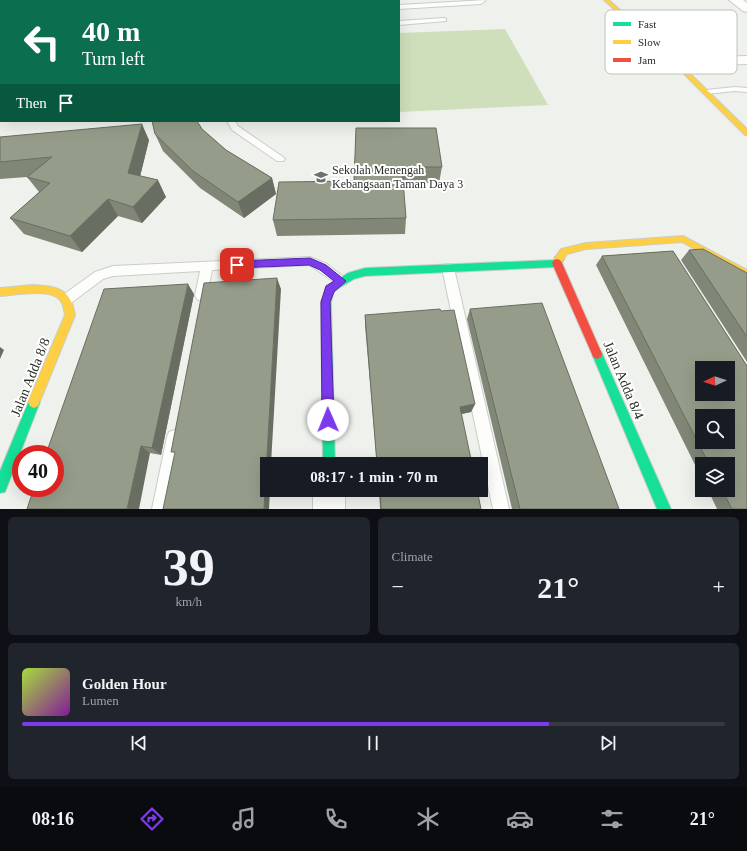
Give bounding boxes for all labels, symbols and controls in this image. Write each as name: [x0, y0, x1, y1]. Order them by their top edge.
legend: [605, 10, 737, 74]
icon: left: [16, 16, 68, 68]
text: 40 m: [82, 16, 140, 47]
text: Fast: [638, 18, 656, 30]
text: Slow: [638, 36, 661, 48]
text: Turn left: [82, 49, 145, 69]
text: Jam: [638, 54, 656, 66]
icon: arrive: [55, 92, 77, 114]
text: Then: [16, 95, 47, 111]
place label: Sekolah Menengah Kebangsaan Taman Daya 3: [332, 163, 463, 191]
school or university icon: Sekolah Menengah Kebangsaan Taman Daya 3: [313, 169, 329, 185]
pin: [220, 248, 254, 282]
icon: arrive: [226, 254, 248, 276]
street label: Jalan Adda 8/8: [8, 336, 53, 419]
street label: Jalan Adda 8/4: [600, 339, 647, 421]
north arrow: [695, 361, 735, 401]
map controls: [695, 361, 735, 497]
position arrow: [307, 399, 349, 441]
button: search: [695, 409, 735, 449]
speed limit sign: 40: [12, 445, 64, 497]
button: layers: [695, 457, 735, 497]
text: 08:17 · 1 min · 70 m: [310, 469, 438, 485]
text: 39: [163, 539, 215, 596]
text: Climate: [392, 549, 433, 564]
text: 21°: [537, 571, 579, 604]
text: −: [392, 574, 404, 599]
text: +: [713, 574, 725, 599]
text: km/h: [175, 594, 202, 609]
text: Golden Hour: [82, 676, 167, 692]
text: Lumen: [82, 693, 119, 708]
icon: previous: [128, 732, 150, 754]
icon: pause: [362, 732, 384, 754]
icon: next: [597, 732, 619, 754]
icon: directions: [138, 805, 166, 833]
icon: music: [230, 805, 258, 833]
icon: phone: [322, 805, 350, 833]
icon: climate: [414, 805, 442, 833]
icon: car: [506, 805, 534, 833]
icon: filters: [598, 805, 626, 833]
text: 08:16: [32, 809, 74, 829]
text: 21°: [690, 809, 715, 829]

